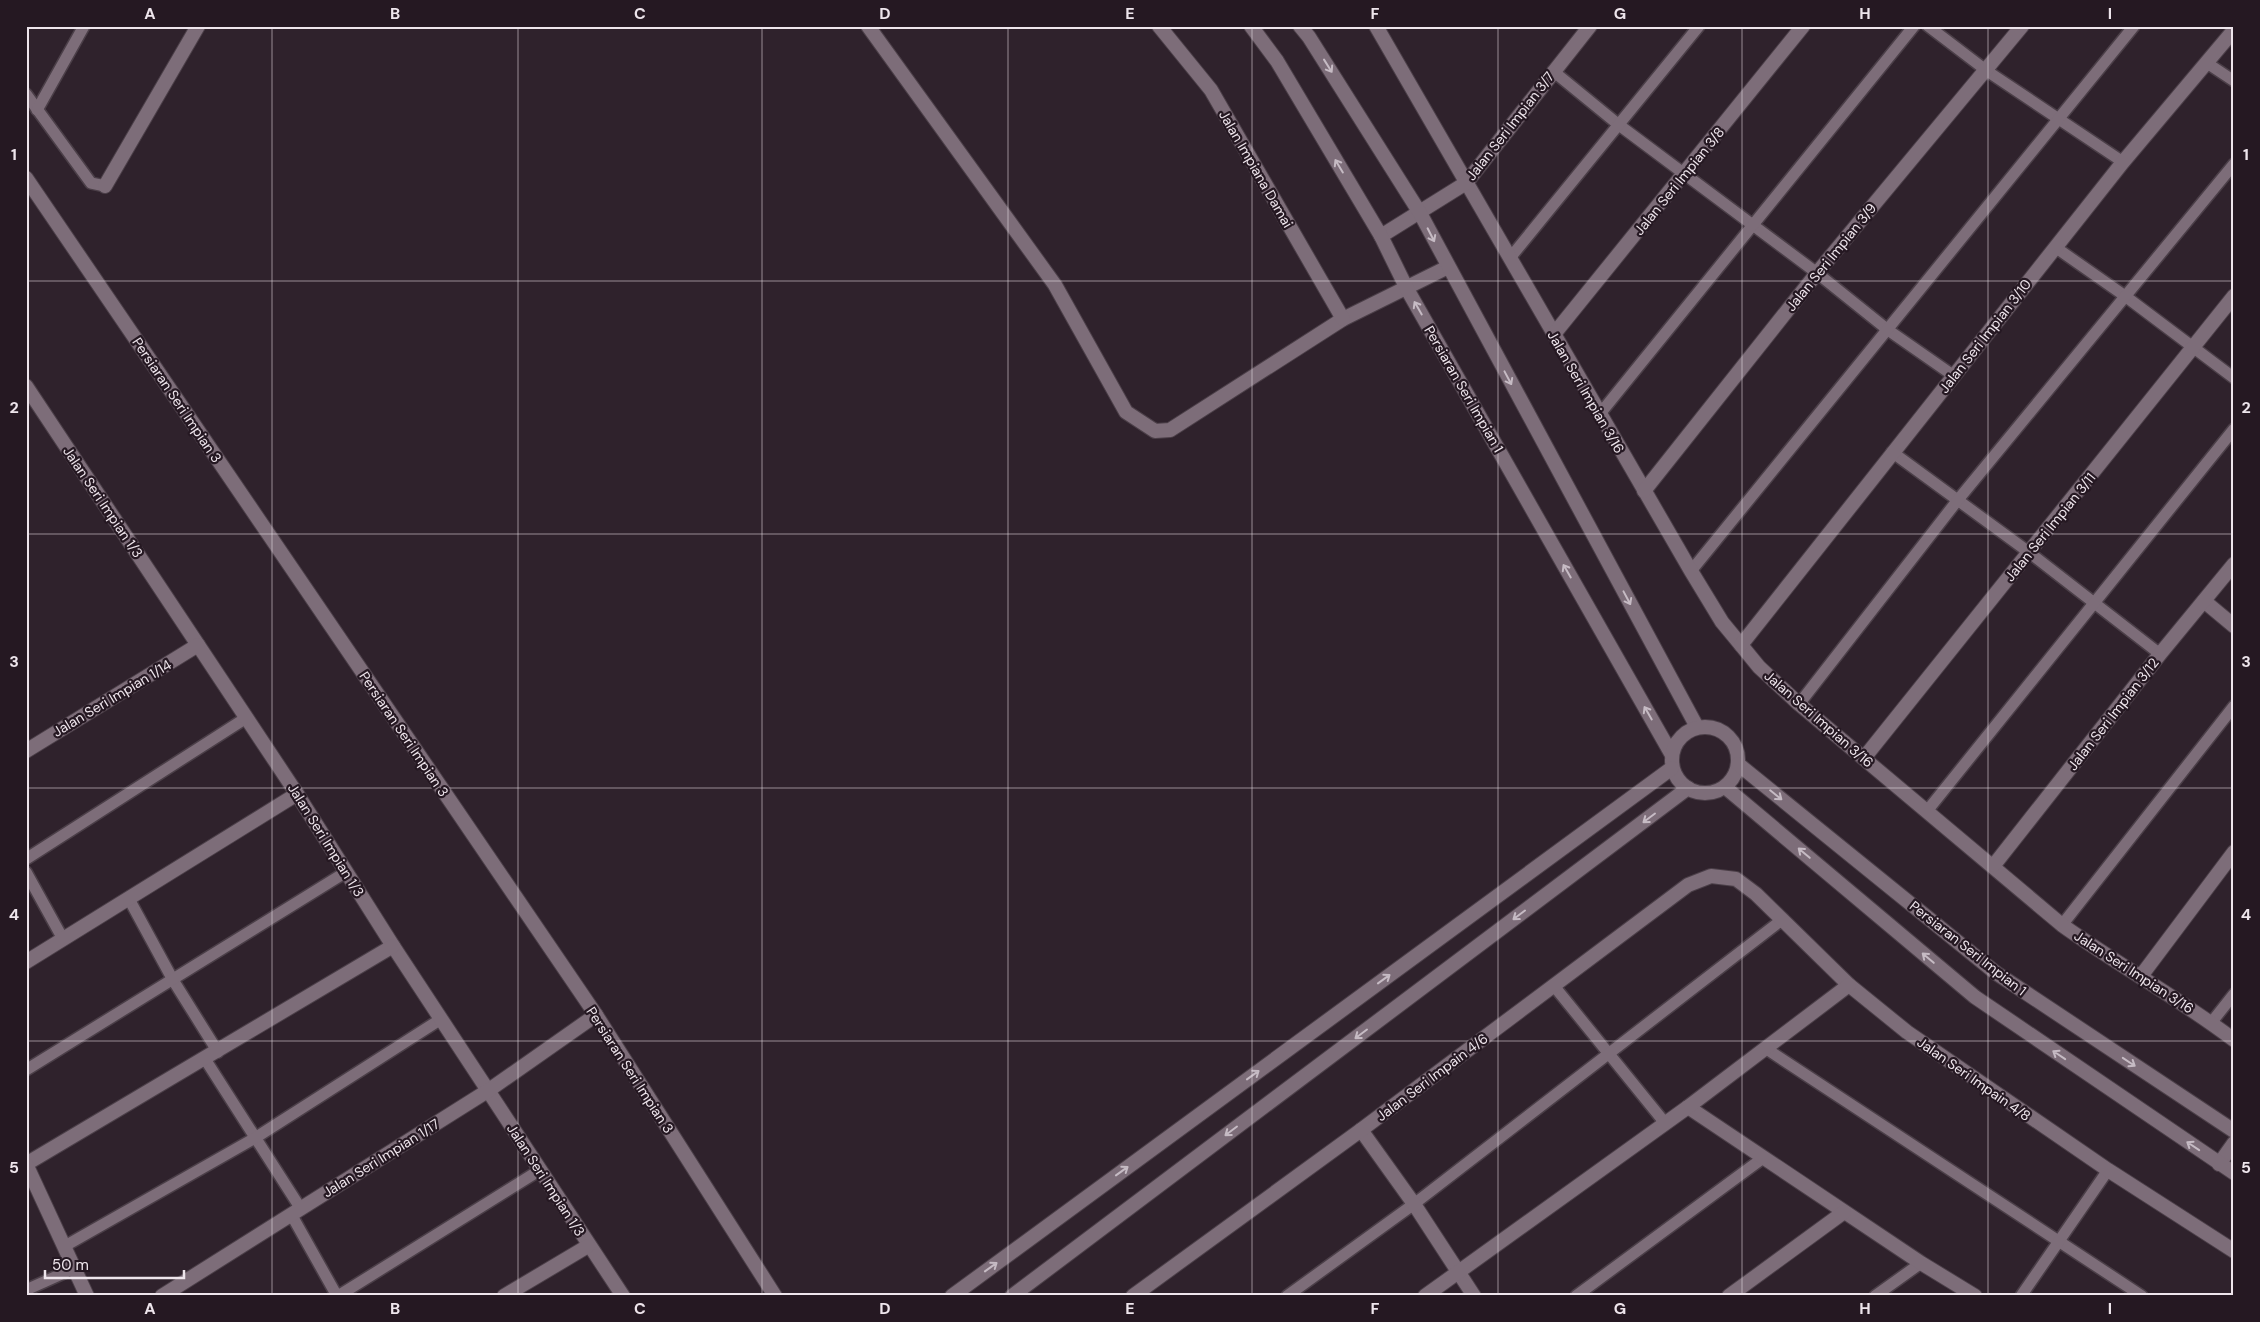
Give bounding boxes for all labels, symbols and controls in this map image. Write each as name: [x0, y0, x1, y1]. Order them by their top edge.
text: A: [144, 3, 156, 24]
text: B: [390, 3, 400, 24]
text: C: [634, 3, 646, 24]
text: D: [879, 3, 891, 24]
text: E: [1125, 3, 1135, 24]
text: F: [1371, 3, 1380, 24]
text: G: [1614, 3, 1626, 24]
text: H: [1859, 3, 1871, 24]
text: I: [2108, 3, 2112, 24]
one-way arrow: [1323, 59, 1333, 73]
street label: Jalan Seri Impian 3/7: [1462, 68, 1558, 184]
street label: Jalan Impiana Damai: [1215, 107, 1297, 231]
street label: Jalan Seri Impian 3/8: [1630, 123, 1728, 239]
text: 1: [11, 144, 17, 165]
text: 1: [2243, 144, 2249, 165]
one-way arrow: [1334, 160, 1344, 174]
street label: Jalan Seri Impian 3/9: [1782, 199, 1880, 315]
one-way arrow: [1426, 227, 1436, 242]
street label: Jalan Seri Impian 3/10: [1935, 275, 2035, 397]
one-way arrow: [1413, 301, 1423, 316]
street label: Persiaran Seri Impian 1: [1420, 322, 1508, 456]
street label: Jalan Seri Impian 3/16: [1543, 327, 1629, 457]
street label: Persiaran Seri Impian 3: [128, 334, 226, 466]
one-way arrow: [1503, 370, 1513, 384]
text: 2: [9, 397, 19, 418]
text: 2: [2241, 397, 2251, 418]
street label: Jalan Seri Impian 1/3: [59, 443, 147, 561]
street label: Jalan Seri Impian 3/11: [2001, 469, 2099, 585]
one-way arrow: [1562, 565, 1572, 579]
one-way arrow: [1622, 590, 1632, 604]
text: 3: [9, 651, 19, 672]
text: 3: [2241, 651, 2251, 672]
street label: Jalan Seri Impian 3/12: [2063, 654, 2163, 774]
street label: Jalan Seri Impian 1/14: [49, 655, 175, 741]
street label: Jalan Seri Impian 3/16: [1761, 667, 1877, 771]
street label: Persiaran Seri Impian 3: [355, 668, 453, 800]
one-way arrow: [1642, 706, 1652, 720]
street label: Jalan Seri Impian 1/3: [284, 780, 368, 900]
one-way arrow: [1770, 790, 1783, 801]
one-way arrow: [1643, 812, 1656, 823]
one-way arrow: [1798, 848, 1811, 859]
street label: Persiaran Seri Impian 1: [1906, 897, 2030, 999]
text: 4: [9, 904, 19, 925]
text: 4: [2241, 904, 2251, 925]
one-way arrow: [1512, 910, 1526, 920]
street label: Jalan Seri Impian 3/16: [2071, 927, 2197, 1017]
one-way arrow: [1922, 952, 1935, 964]
one-way arrow: [1377, 974, 1391, 984]
street label: Persiaran Seri Impian 3: [582, 1003, 678, 1137]
one-way arrow: [1354, 1029, 1368, 1039]
street label: Jalan Seri Impain 4/6: [1373, 1029, 1491, 1125]
street label: Jalan Seri Impain 4/8: [1914, 1033, 2034, 1125]
one-way arrow: [2052, 1050, 2066, 1060]
one-way arrow: [2122, 1056, 2136, 1067]
one-way arrow: [1246, 1070, 1260, 1080]
street label: Jalan Seri Impian 1/17: [319, 1115, 443, 1201]
street label: Jalan Seri Impian 1/3: [503, 1120, 589, 1240]
one-way arrow: [1225, 1126, 1238, 1137]
one-way arrow: [2186, 1141, 2200, 1151]
text: 5: [9, 1157, 19, 1178]
text: 5: [2241, 1157, 2251, 1178]
one-way arrow: [1115, 1166, 1129, 1176]
scale bar: [45, 1247, 184, 1279]
text: 50 m: [52, 1255, 89, 1275]
one-way arrow: [984, 1262, 998, 1272]
text: A: [144, 1298, 156, 1319]
text: B: [390, 1298, 400, 1319]
text: C: [634, 1298, 646, 1319]
text: D: [879, 1298, 891, 1319]
text: E: [1125, 1298, 1135, 1319]
text: F: [1371, 1298, 1380, 1319]
text: G: [1614, 1298, 1626, 1319]
text: H: [1859, 1298, 1871, 1319]
text: I: [2108, 1298, 2112, 1319]

